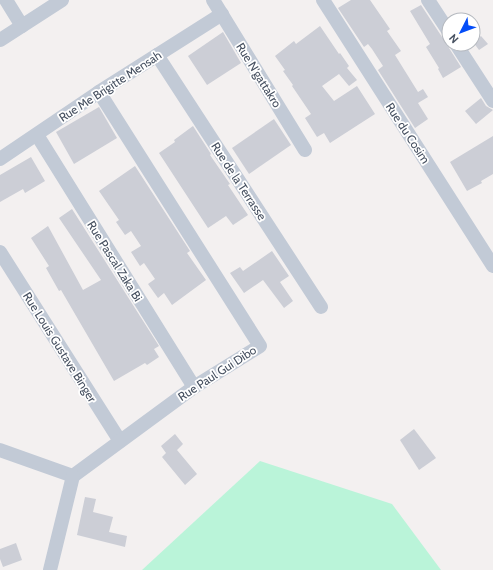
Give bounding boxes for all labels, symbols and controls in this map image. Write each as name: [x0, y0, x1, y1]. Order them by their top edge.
north arrow: [441, 12, 481, 52]
text: N: [446, 31, 461, 46]
street label: Rue N'gattakro: [233, 40, 285, 111]
street label: Rue Me Brigitte Mensah: [56, 47, 164, 125]
street label: Rue du Cosim: [383, 100, 433, 166]
street label: Rue de la Terrasse: [208, 139, 270, 223]
street label: Rue Pascal Zaka Bi: [84, 218, 146, 304]
street label: Rue Louis Gustave Binger: [20, 289, 100, 405]
street label: Rue Paul Gui Dibo: [175, 342, 259, 404]

